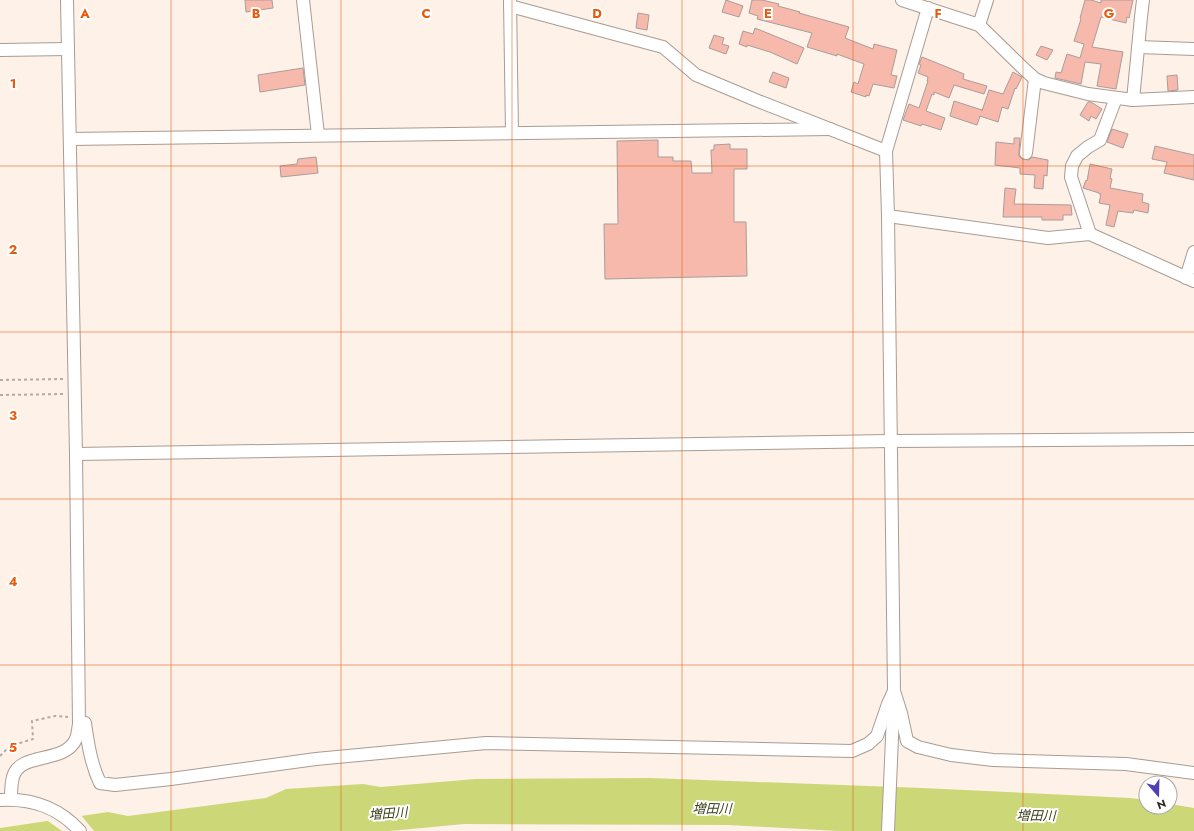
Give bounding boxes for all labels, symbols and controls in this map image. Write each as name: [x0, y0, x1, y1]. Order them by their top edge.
text: A: [79, 4, 90, 23]
text: B: [252, 4, 261, 23]
text: C: [421, 4, 431, 23]
text: D: [592, 4, 602, 23]
text: E: [764, 4, 772, 23]
text: F: [934, 4, 942, 23]
text: G: [1104, 4, 1115, 23]
text: 1: [10, 74, 16, 93]
text: 2: [9, 240, 17, 259]
text: 3: [9, 406, 17, 425]
text: 4: [8, 572, 18, 591]
text: 5: [9, 738, 17, 757]
north arrow: [1138, 775, 1178, 815]
text: N: [1155, 795, 1168, 813]
water label: 増田川: [692, 799, 734, 818]
water label: 増田川: [368, 803, 410, 824]
water label: 増田川: [1016, 806, 1058, 825]

